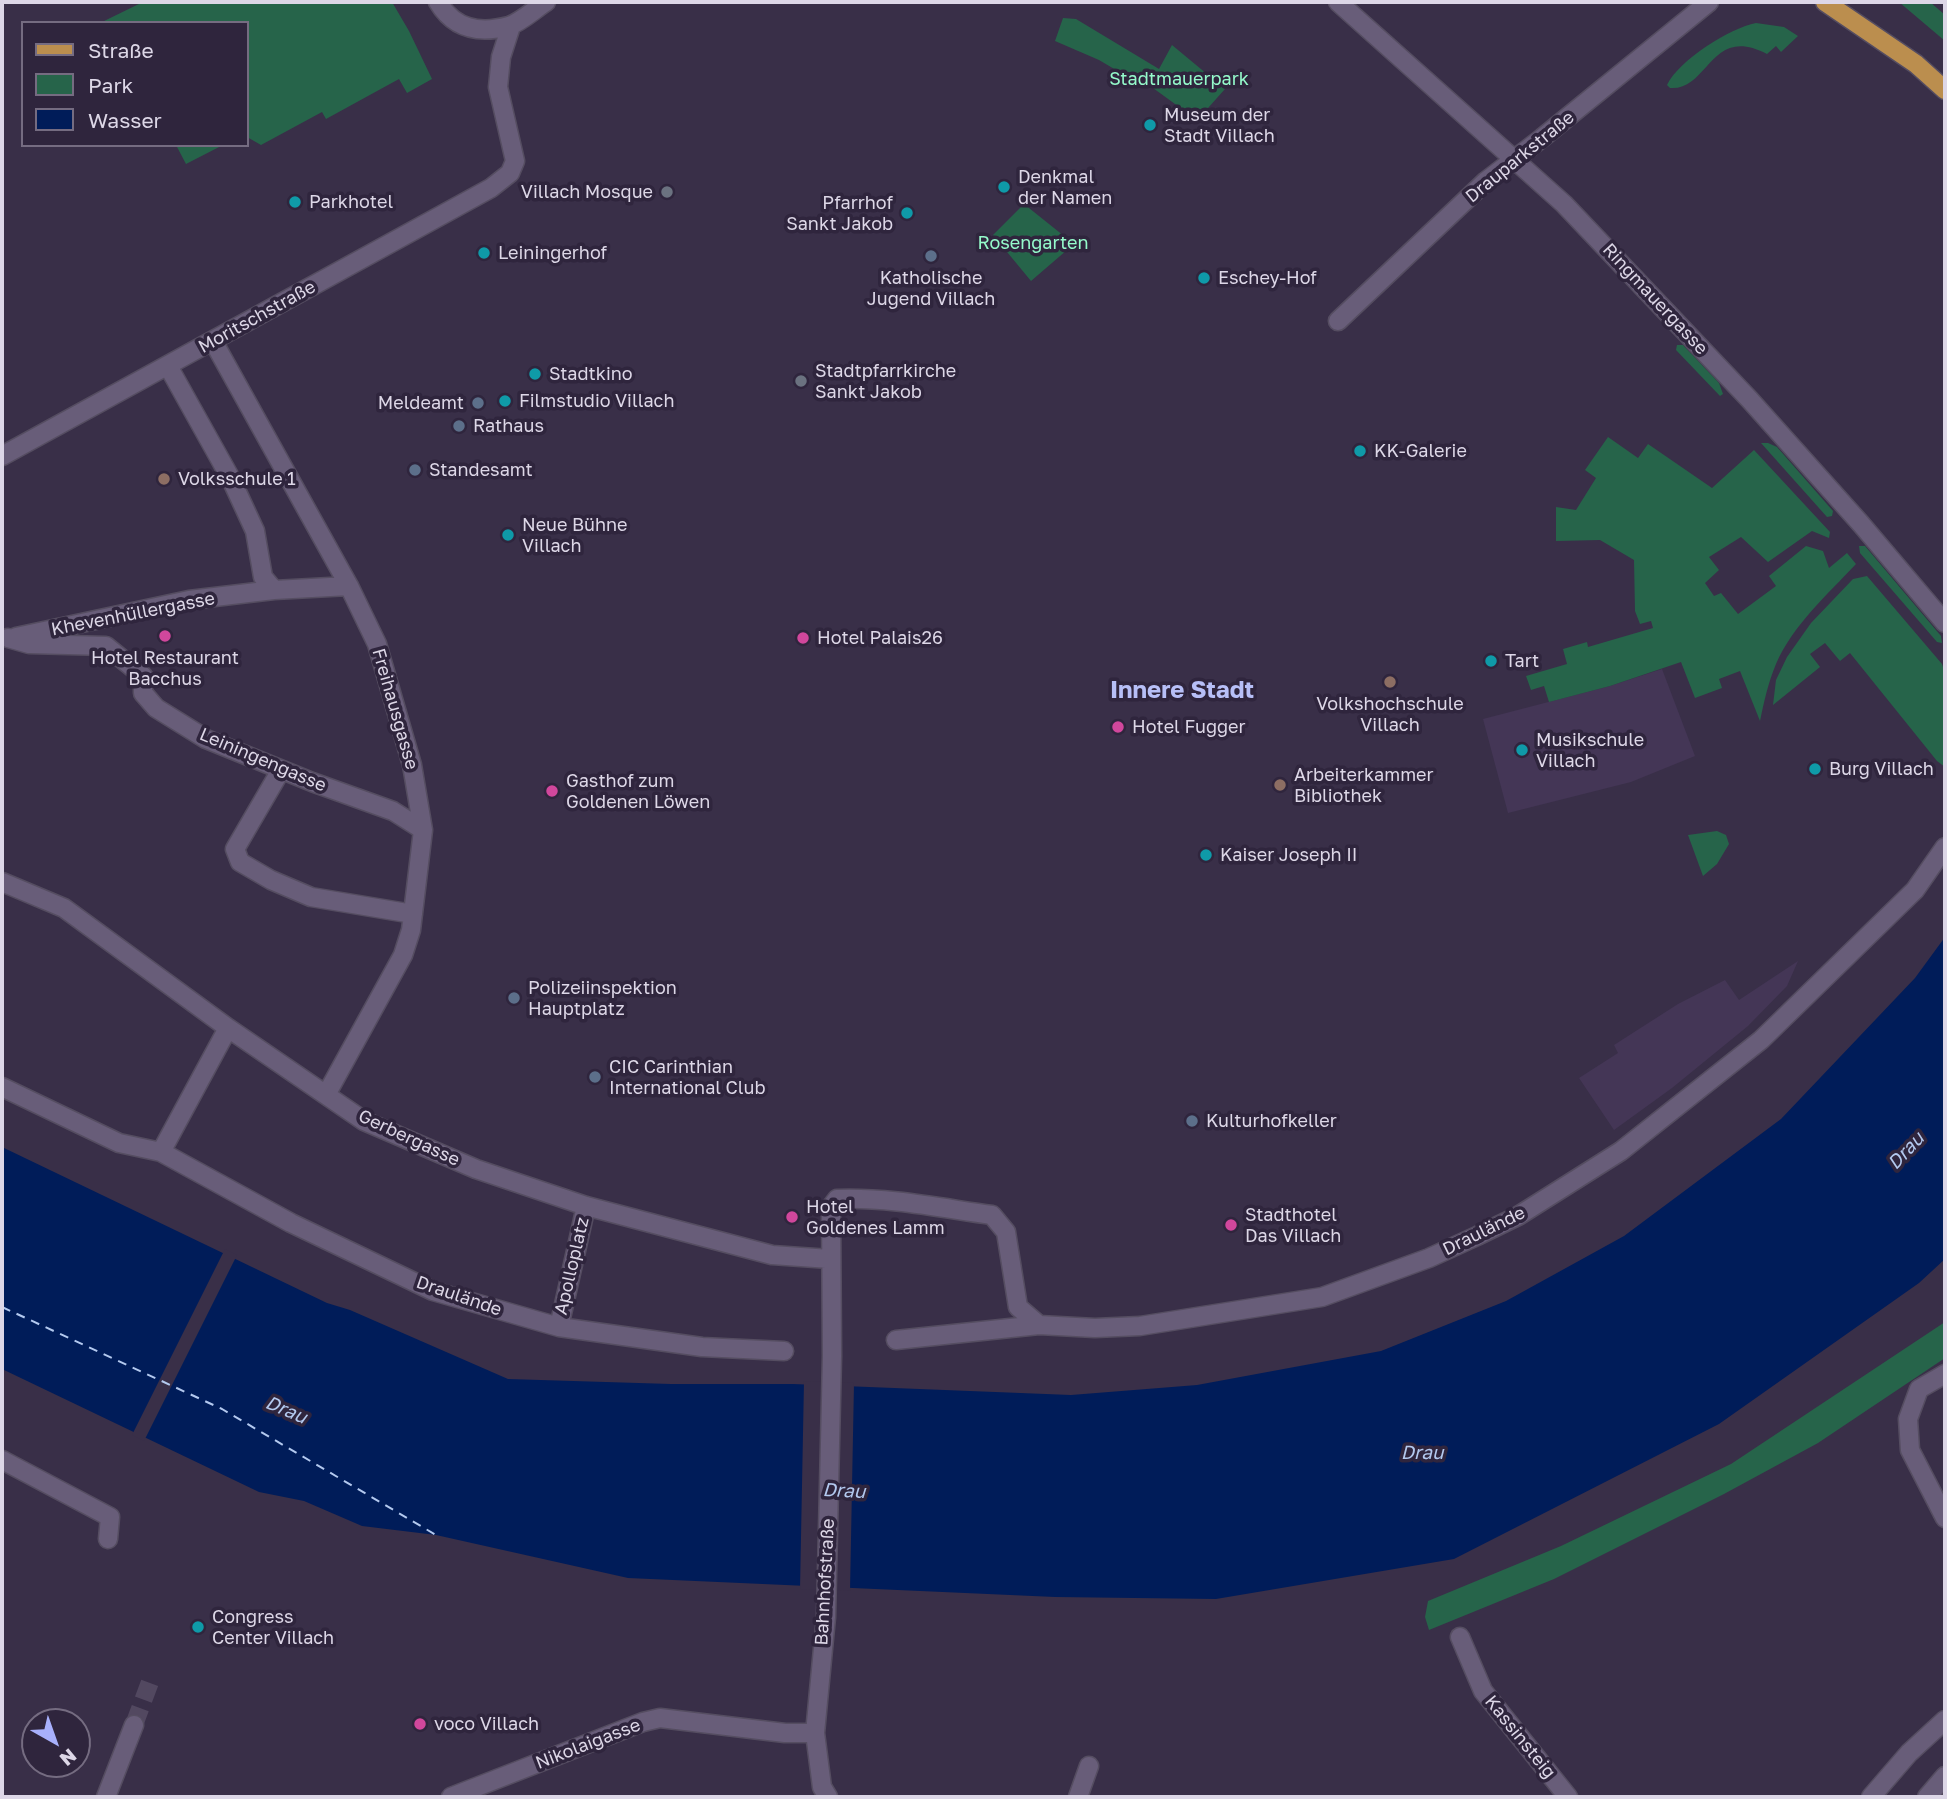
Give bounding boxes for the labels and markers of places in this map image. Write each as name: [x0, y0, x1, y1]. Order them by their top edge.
place label: Museum der Stadt Villach: [1164, 104, 1275, 146]
marker: Museum der Stadt Villach: [1142, 117, 1158, 133]
place label: Denkmal der Namen: [1018, 166, 1112, 208]
marker: Denkmal der Namen: [996, 179, 1012, 195]
place label: Villach Mosque: [521, 181, 653, 203]
marker: Villach Mosque: [659, 184, 675, 200]
place label: Parkhotel: [309, 191, 393, 213]
place label: Pfarrhof Sankt Jakob: [786, 192, 893, 234]
marker: Parkhotel: [287, 194, 303, 210]
marker: Pfarrhof Sankt Jakob: [899, 205, 915, 221]
place label: Leiningerhof: [498, 242, 607, 264]
marker: Leiningerhof: [476, 245, 492, 261]
marker: Katholische Jugend Villach: [923, 248, 939, 264]
place label: Katholische Jugend Villach: [867, 267, 995, 310]
place label: Eschey-Hof: [1218, 267, 1317, 289]
marker: Eschey-Hof: [1196, 270, 1212, 286]
place label: Stadtpfarrkirche Sankt Jakob: [815, 360, 956, 402]
place label: Stadtkino: [549, 363, 633, 385]
marker: Stadtkino: [527, 366, 543, 382]
marker: Stadtpfarrkirche Sankt Jakob: [793, 373, 809, 389]
place label: Filmstudio Villach: [519, 390, 675, 412]
place label: Meldeamt: [378, 392, 464, 414]
marker: Filmstudio Villach: [497, 393, 513, 409]
marker: Meldeamt: [470, 395, 486, 411]
place label: Rathaus: [473, 415, 544, 437]
marker: Rathaus: [451, 418, 467, 434]
place label: KK-Galerie: [1374, 440, 1467, 462]
marker: KK-Galerie: [1352, 443, 1368, 459]
place label: Standesamt: [429, 459, 533, 481]
marker: Standesamt: [407, 462, 423, 478]
place label: Volksschule 1: [178, 468, 296, 490]
marker: Volksschule 1: [156, 471, 172, 487]
place label: Neue Bühne Villach: [522, 514, 627, 556]
marker: Neue Bühne Villach: [500, 527, 516, 543]
place label: Hotel Palais26: [817, 627, 943, 649]
marker: Hotel Restaurant Bacchus: [157, 628, 173, 644]
marker: Hotel Palais26: [795, 630, 811, 646]
place label: Hotel Restaurant Bacchus: [91, 647, 239, 690]
place label: Tart: [1505, 650, 1539, 672]
marker: Tart: [1483, 653, 1499, 669]
marker: Volkshochschule Villach: [1382, 674, 1398, 690]
place label: Volkshochschule Villach: [1316, 693, 1464, 736]
place label: Hotel Fugger: [1132, 716, 1246, 738]
marker: Hotel Fugger: [1110, 719, 1126, 735]
place label: Musikschule Villach: [1536, 729, 1644, 772]
marker: Musikschule Villach: [1514, 742, 1530, 758]
place label: Burg Villach: [1829, 758, 1934, 780]
marker: Burg Villach: [1807, 761, 1823, 777]
place label: Arbeiterkammer Bibliothek: [1294, 764, 1434, 806]
place label: Gasthof zum Goldenen Löwen: [566, 770, 710, 812]
marker: Arbeiterkammer Bibliothek: [1272, 777, 1288, 793]
marker: Gasthof zum Goldenen Löwen: [544, 783, 560, 799]
place label: Kaiser Joseph II: [1220, 844, 1357, 866]
marker: Kaiser Joseph II: [1198, 847, 1214, 863]
place label: Polizeiinspektion Hauptplatz: [528, 977, 677, 1020]
marker: Polizeiinspektion Hauptplatz: [506, 990, 522, 1006]
place label: CIC Carinthian International Club: [609, 1056, 766, 1098]
marker: CIC Carinthian International Club: [587, 1069, 603, 1085]
place label: Kulturhofkeller: [1206, 1110, 1337, 1132]
marker: Kulturhofkeller: [1184, 1113, 1200, 1129]
place label: Hotel Goldenes Lamm: [806, 1196, 945, 1238]
place label: Stadthotel Das Villach: [1245, 1204, 1341, 1246]
marker: Hotel Goldenes Lamm: [784, 1209, 800, 1225]
marker: Stadthotel Das Villach: [1223, 1217, 1239, 1233]
place label: Congress Center Villach: [212, 1606, 334, 1648]
marker: Congress Center Villach: [190, 1619, 206, 1635]
place label: voco Villach: [434, 1713, 539, 1735]
marker: voco Villach: [412, 1716, 428, 1732]

